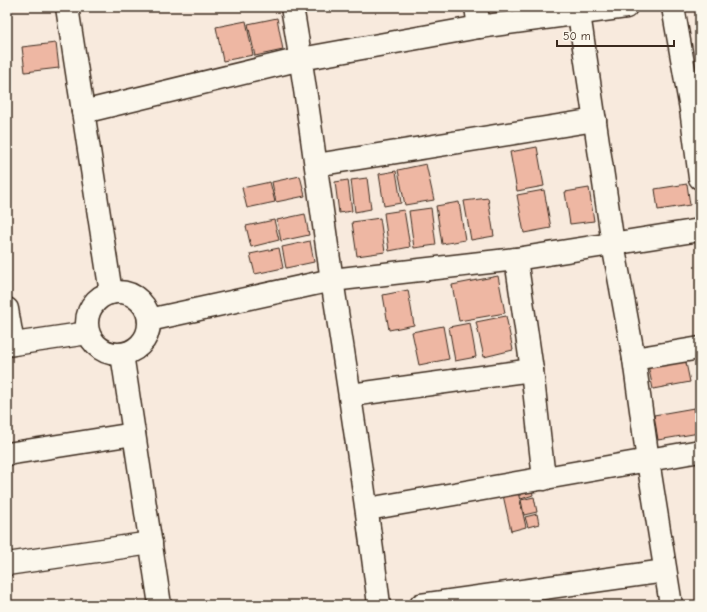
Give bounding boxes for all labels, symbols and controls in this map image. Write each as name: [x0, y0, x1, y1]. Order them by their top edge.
scale bar: [557, 22, 674, 48]
text: 50 m: [563, 29, 591, 43]

